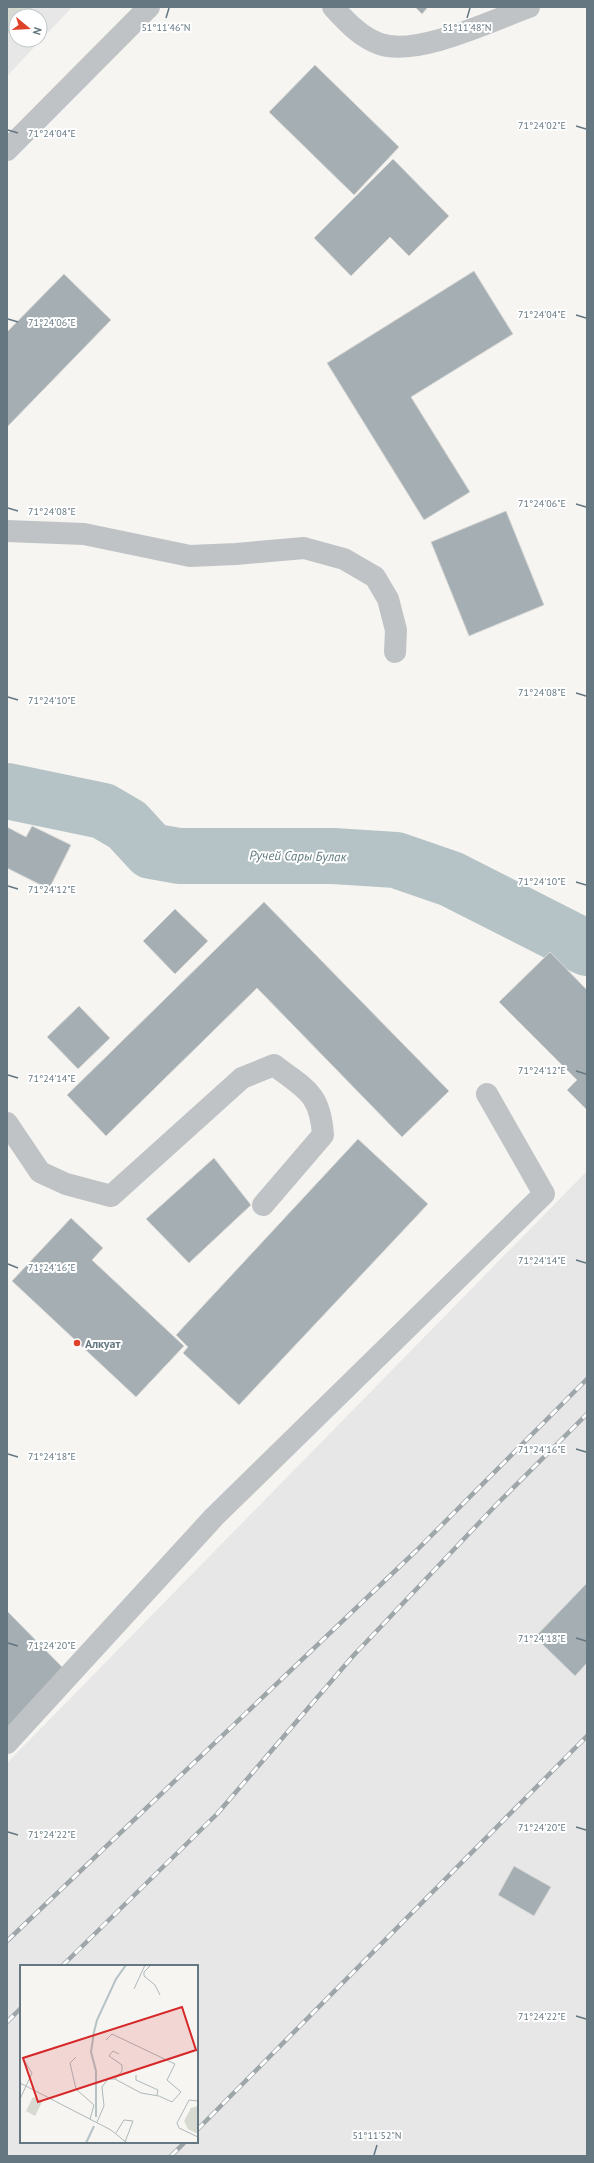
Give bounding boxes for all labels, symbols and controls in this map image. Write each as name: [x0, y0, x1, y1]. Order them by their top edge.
north arrow: [8, 8, 48, 48]
text: 51°11'46"N: [141, 21, 191, 34]
text: 51°11'48"N: [442, 21, 492, 34]
text: N: [30, 25, 45, 37]
text: 71°24'02"E: [518, 119, 566, 132]
text: 71°24'04"E: [28, 127, 76, 140]
text: 71°24'04"E: [518, 308, 566, 321]
text: 71°24'06"E: [28, 316, 76, 329]
text: 71°24'06"E: [518, 497, 566, 510]
text: 71°24'08"E: [28, 505, 76, 518]
text: 71°24'08"E: [518, 686, 566, 699]
text: 71°24'10"E: [28, 694, 76, 707]
water label: Ручей Сары Булак: [249, 847, 348, 865]
text: 71°24'10"E: [518, 875, 566, 888]
text: 71°24'12"E: [28, 883, 76, 896]
text: 71°24'12"E: [518, 1064, 566, 1077]
text: 71°24'14"E: [28, 1072, 76, 1085]
text: 71°24'14"E: [518, 1254, 566, 1267]
text: 71°24'16"E: [28, 1261, 76, 1274]
place label: Алкуат: [85, 1336, 121, 1351]
marker: Алкуат: [72, 1338, 82, 1348]
text: 71°24'16"E: [518, 1443, 566, 1456]
text: 71°24'18"E: [28, 1450, 76, 1463]
text: 71°24'18"E: [518, 1632, 566, 1645]
text: 71°24'20"E: [28, 1639, 76, 1652]
text: 71°24'20"E: [518, 1821, 566, 1834]
text: 71°24'22"E: [28, 1828, 76, 1841]
inset map: [20, 1965, 198, 2143]
text: 71°24'22"E: [518, 2010, 566, 2023]
text: 51°11'52"N: [352, 2129, 402, 2142]

